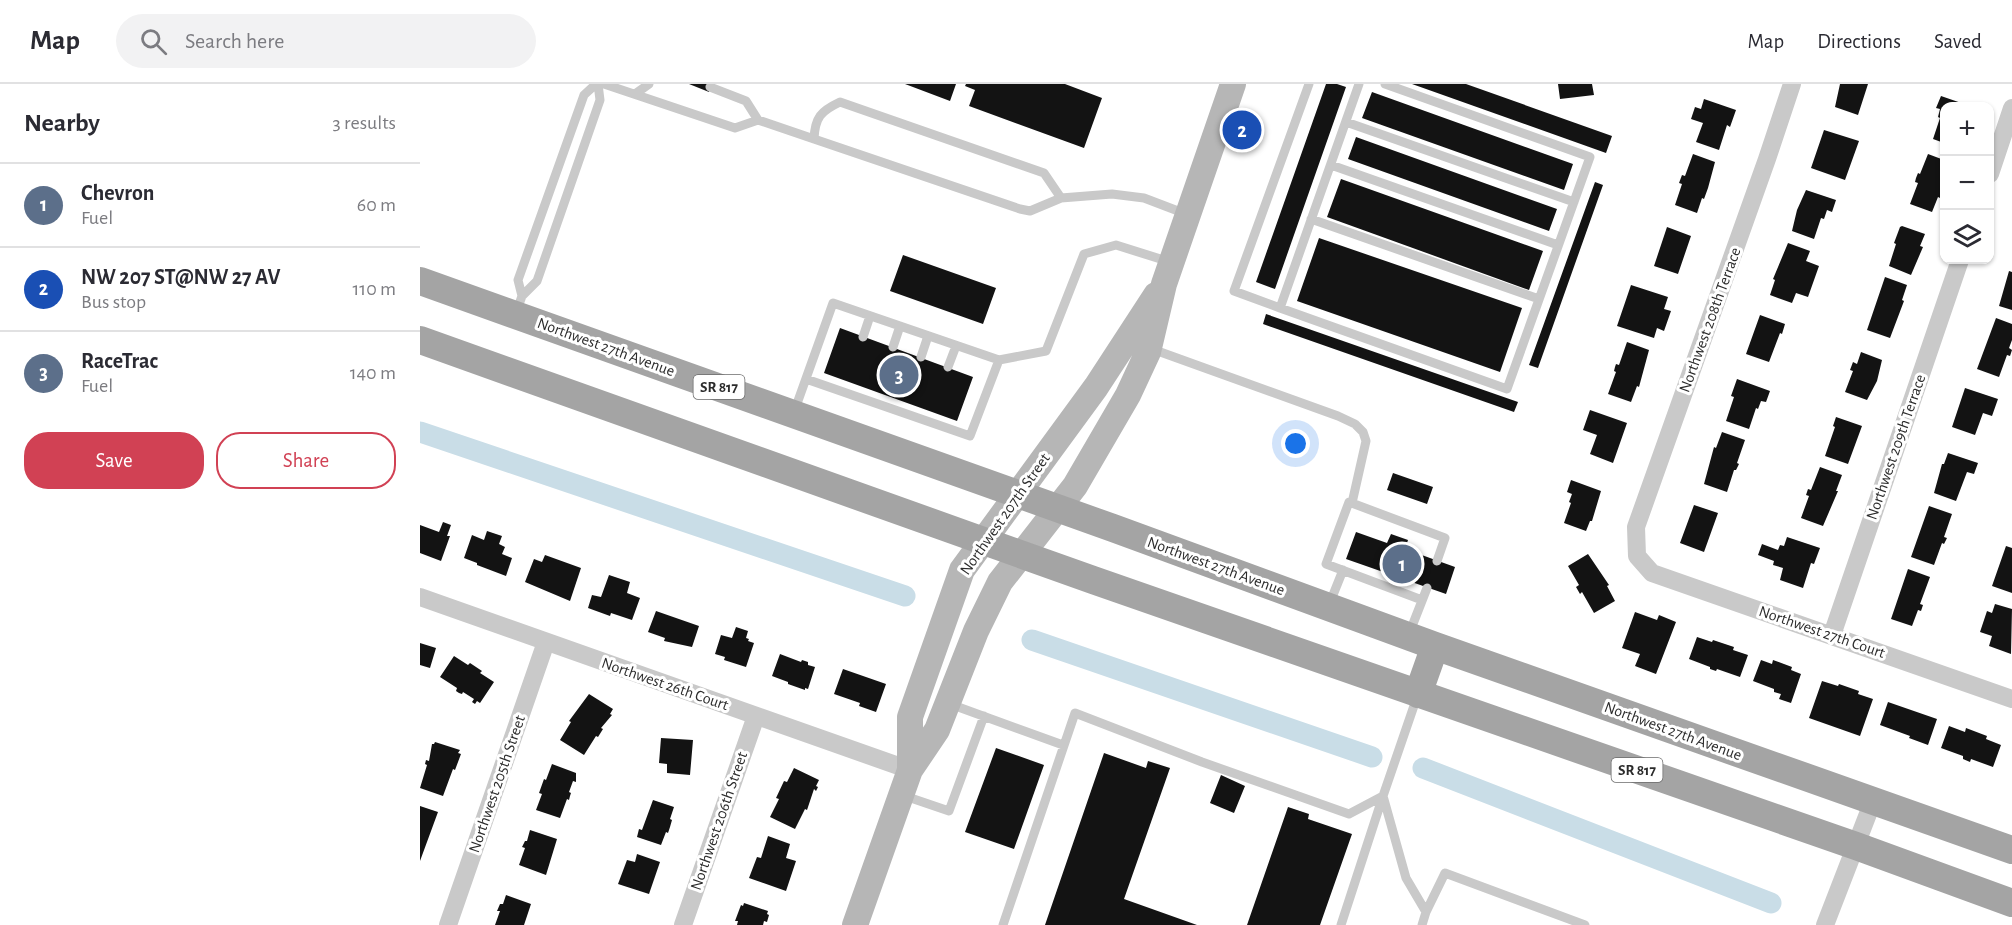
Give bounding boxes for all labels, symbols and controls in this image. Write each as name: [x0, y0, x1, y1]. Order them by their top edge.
search box: [116, 14, 536, 68]
icon: search: [137, 25, 170, 58]
text: Map: [30, 27, 80, 55]
text: Search here: [185, 30, 284, 52]
text: Map: [1748, 31, 1784, 52]
text: Directions: [1817, 31, 1901, 52]
text: Saved: [1934, 31, 1982, 52]
map controls: [1940, 102, 1994, 264]
button: +: [1940, 102, 1994, 156]
pin: 2: [1222, 108, 1262, 152]
text: Nearby: [24, 110, 100, 136]
text: 3 results: [332, 113, 396, 133]
button: −: [1940, 156, 1994, 210]
text: Chevron: [81, 182, 154, 204]
text: 1: [40, 195, 47, 215]
text: 60 m: [357, 195, 396, 215]
text: Fuel: [81, 208, 113, 228]
button: layers: [1940, 210, 1994, 264]
street label: Northwest 208th Terrace: [1676, 245, 1744, 395]
text: NW 207 ST@NW 27 AV: [81, 266, 280, 288]
text: 2: [39, 279, 48, 299]
text: 110 m: [352, 279, 396, 299]
text: Bus stop: [81, 292, 146, 312]
street label: Northwest 27th Avenue: [535, 315, 677, 379]
text: RaceTrac: [81, 350, 158, 372]
pin: 3: [880, 352, 918, 398]
text: 3: [39, 363, 48, 383]
text: 140 m: [350, 363, 396, 383]
street label: Northwest 209th Terrace: [1864, 372, 1928, 522]
road number: SR 817: [694, 375, 744, 399]
text: Fuel: [81, 376, 113, 396]
your location: [1281, 429, 1310, 458]
button: Save: [24, 432, 204, 489]
button: Share: [216, 432, 396, 489]
street label: Northwest 207th Street: [957, 450, 1053, 578]
street label: Northwest 27th Avenue: [1145, 534, 1287, 598]
pin: 1: [1382, 542, 1422, 586]
street label: Northwest 27th Court: [1757, 603, 1887, 661]
street label: Northwest 26th Court: [599, 655, 731, 713]
street label: Northwest 27th Avenue: [1602, 699, 1744, 763]
street label: Northwest 205th Street: [466, 713, 528, 855]
street label: Northwest 206th Street: [688, 750, 750, 892]
road number: SR 817: [1612, 758, 1662, 782]

